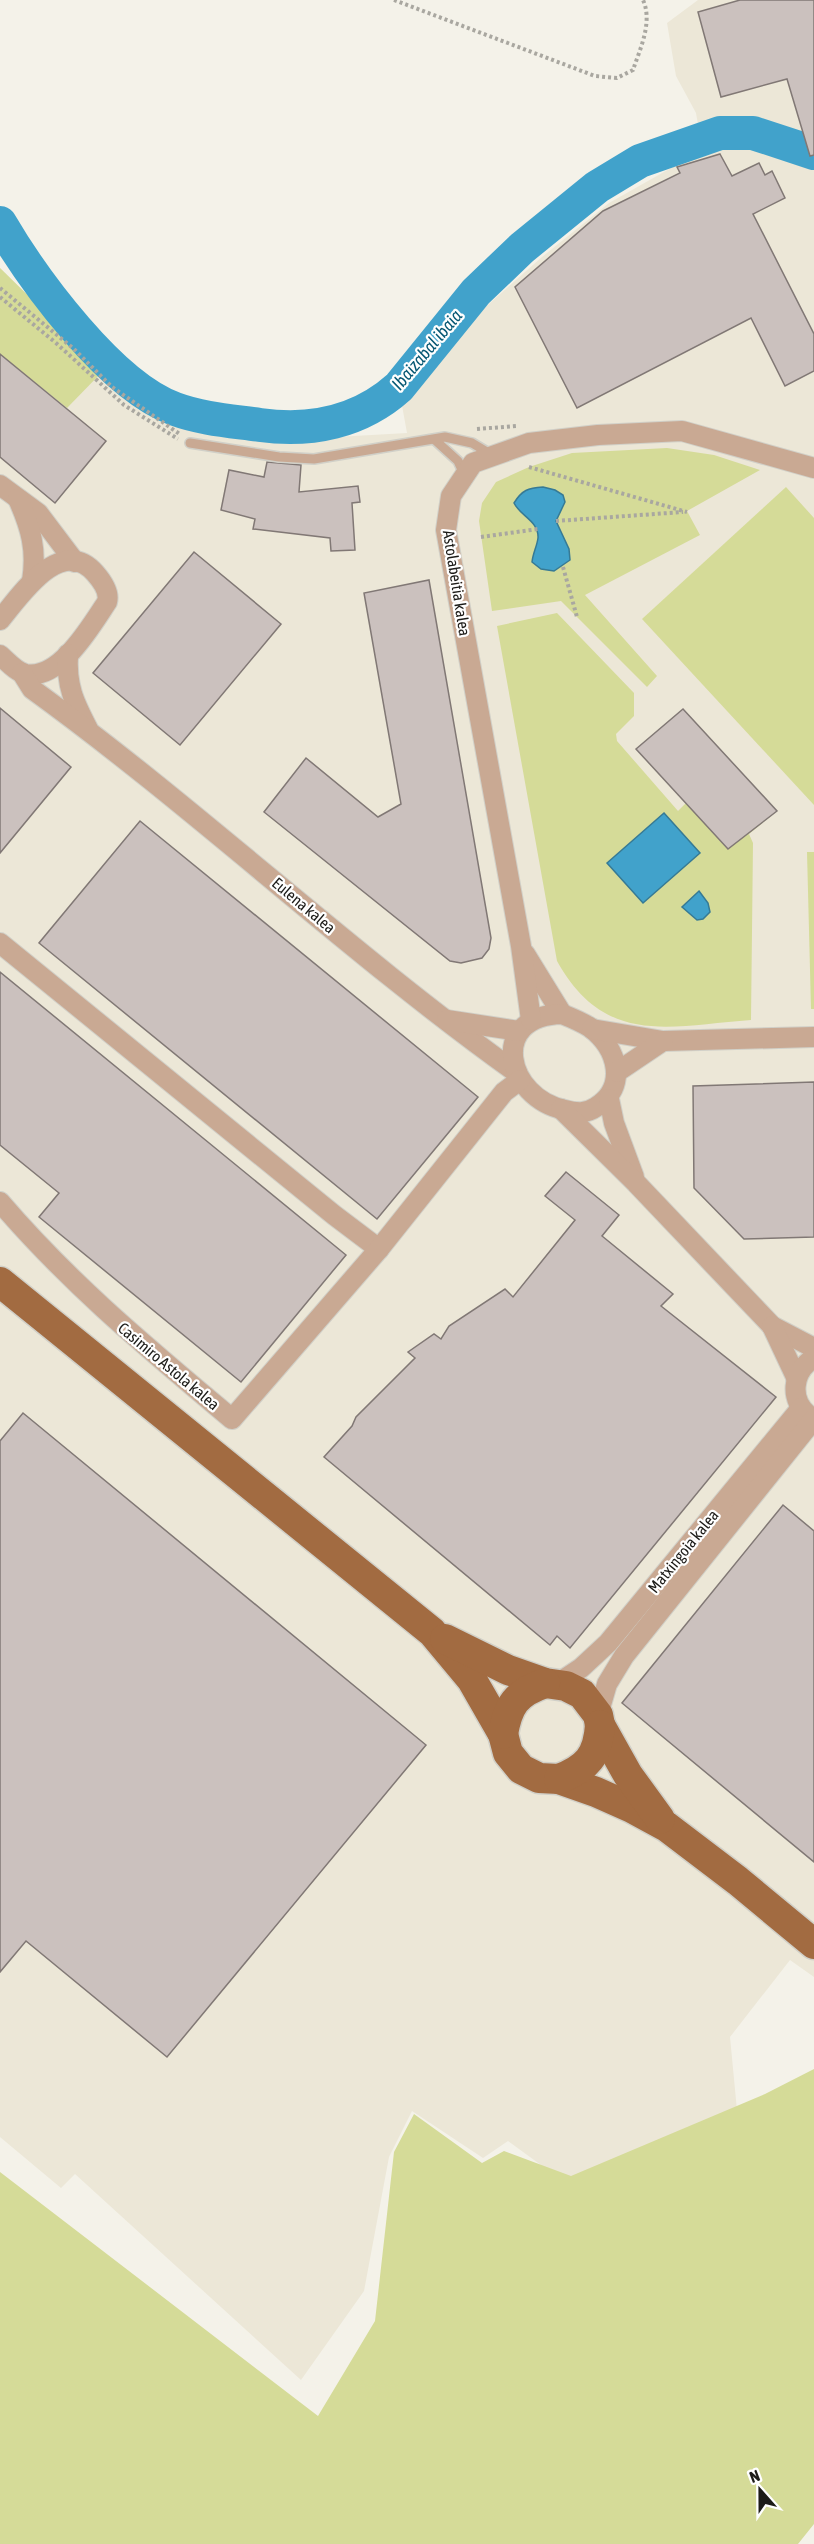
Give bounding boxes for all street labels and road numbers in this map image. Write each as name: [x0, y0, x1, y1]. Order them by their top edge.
street label: Astolabeitia kalea: [440, 529, 474, 637]
street label: Eulena kalea: [269, 874, 339, 936]
street label: Casimiro Astola kalea: [115, 1319, 223, 1413]
street label: Matxingoia kalea: [644, 1506, 723, 1597]

